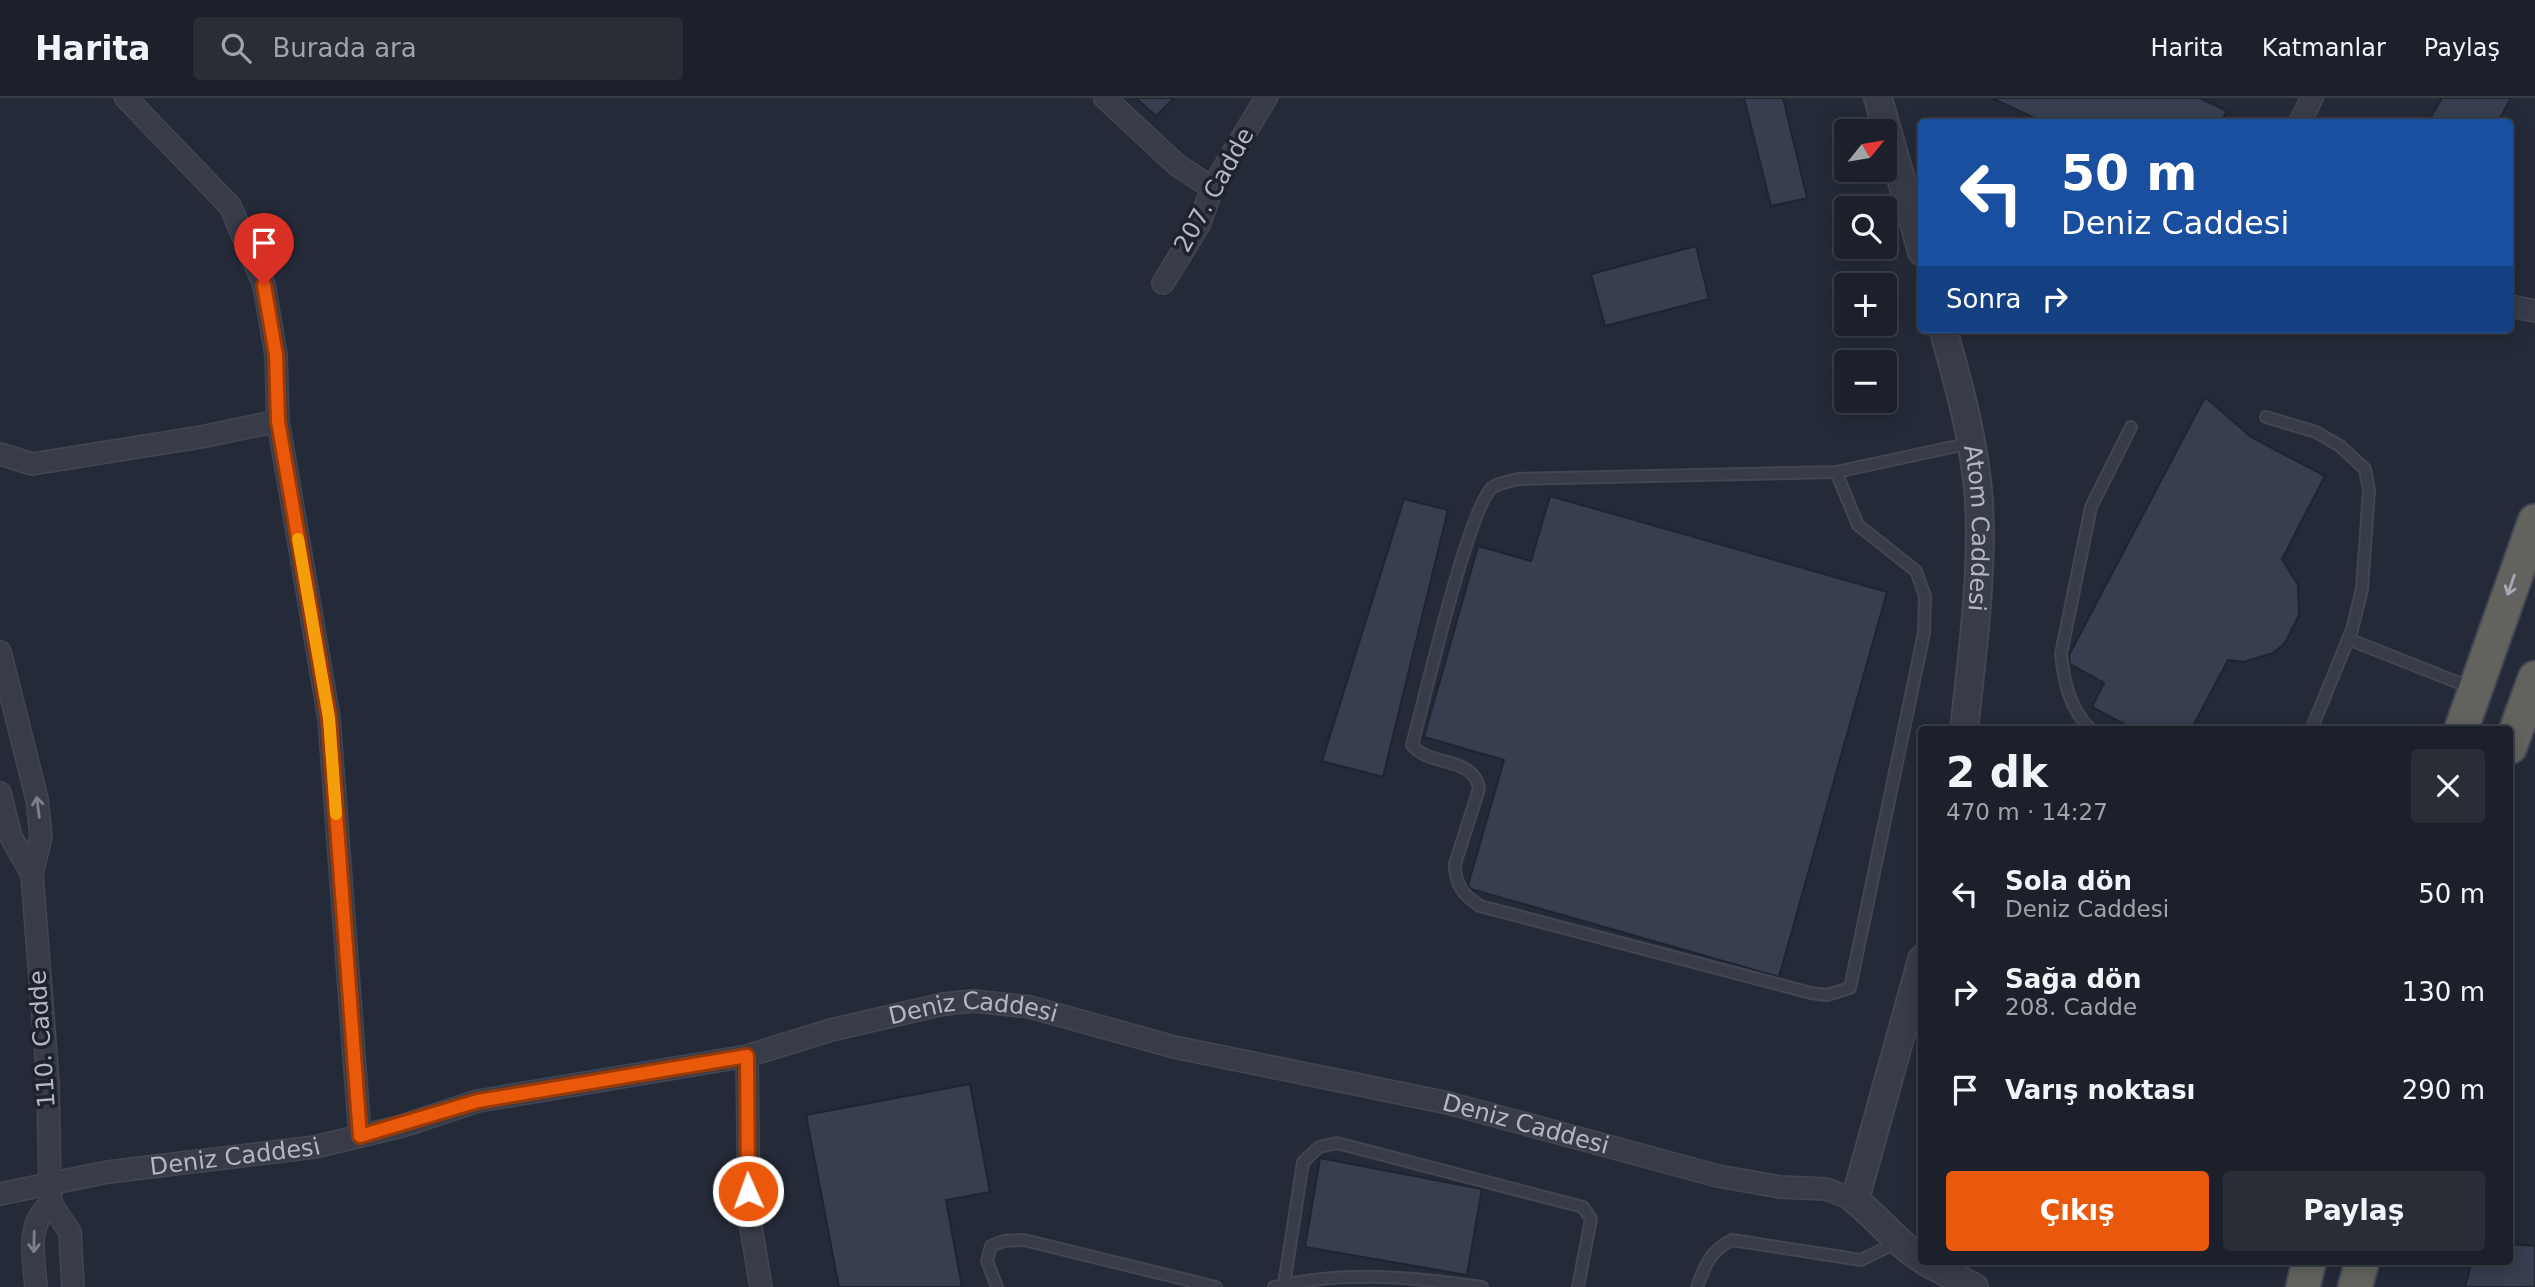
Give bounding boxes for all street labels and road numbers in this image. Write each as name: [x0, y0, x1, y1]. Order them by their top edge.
street label: 207. Cadde: [1168, 123, 1260, 257]
street label: Atom Caddesi: [1958, 443, 1994, 612]
street label: 110. Cadde: [23, 969, 61, 1109]
street label: Deniz Caddesi: [886, 986, 1061, 1030]
street label: Deniz Caddesi: [1439, 1088, 1612, 1160]
street label: Deniz Caddesi: [148, 1132, 323, 1181]

